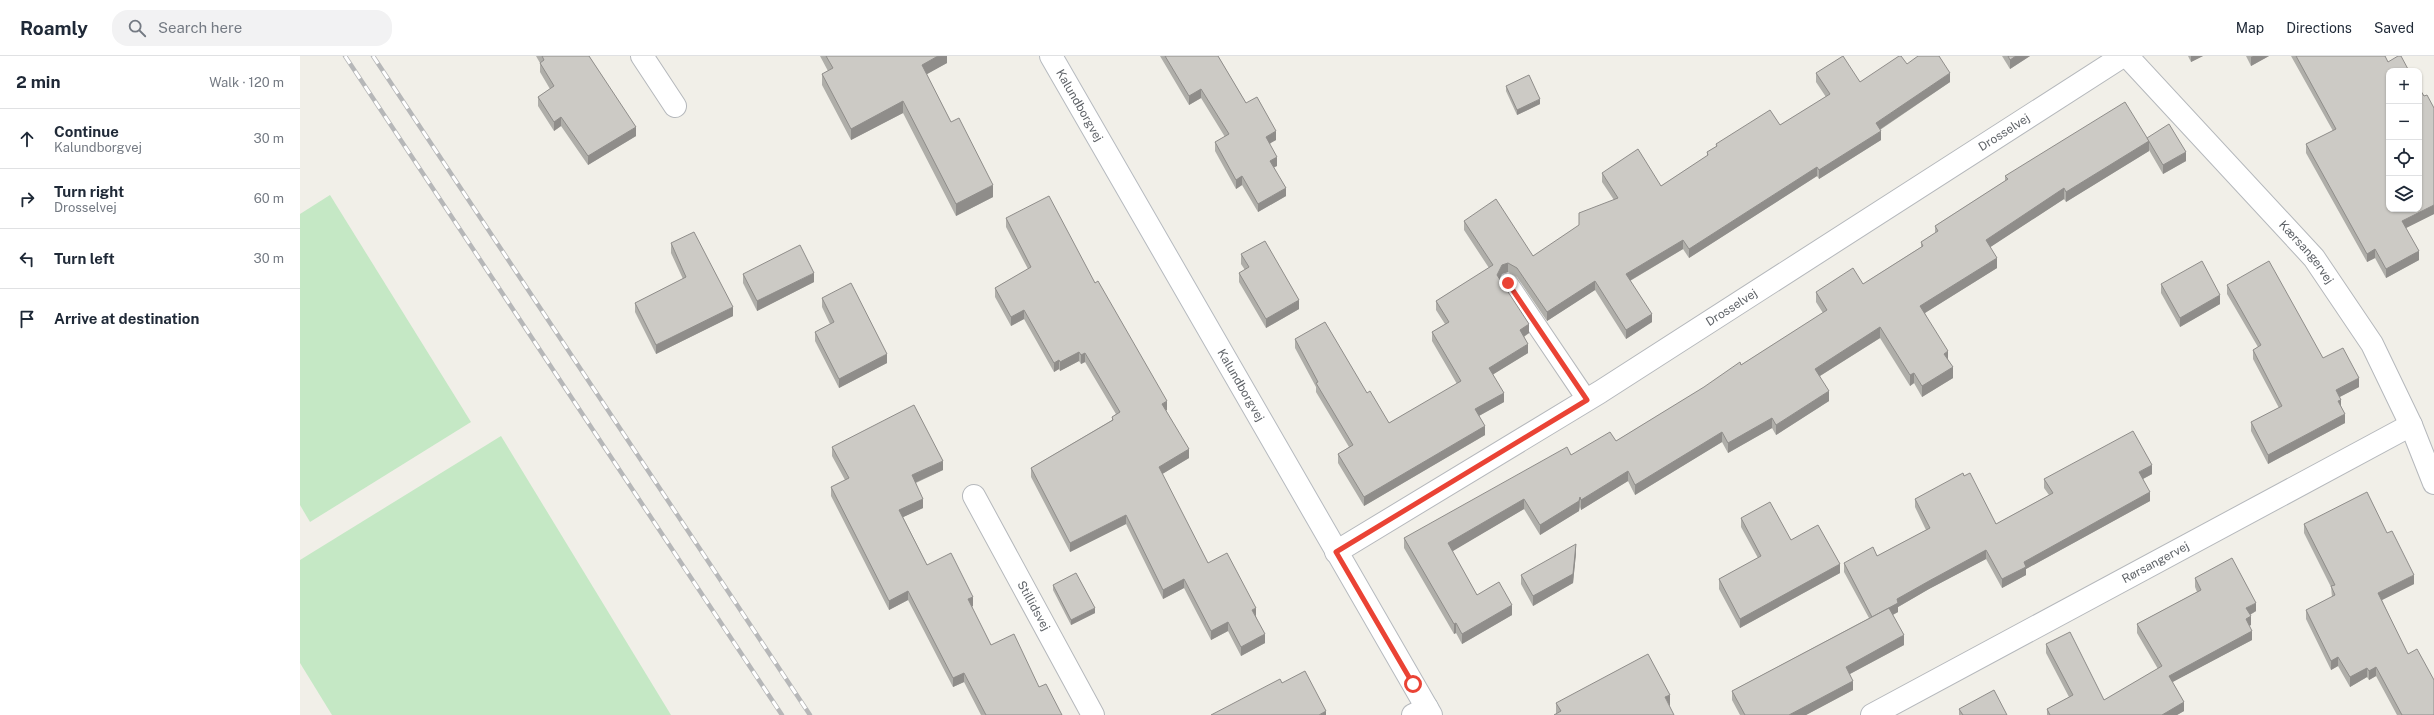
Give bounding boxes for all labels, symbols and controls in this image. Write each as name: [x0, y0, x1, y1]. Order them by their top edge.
search box: [112, 10, 392, 46]
text: Roamly: [20, 17, 88, 39]
icon: search: [126, 17, 148, 39]
text: Search here: [158, 19, 242, 36]
text: Map: [2236, 20, 2264, 36]
text: Directions: [2286, 20, 2352, 36]
text: Saved: [2374, 20, 2414, 36]
street label: Kalundborgvej: [1053, 67, 1106, 144]
map controls: [2386, 68, 2422, 212]
button: +: [2386, 68, 2422, 104]
text: 2 min: [16, 72, 61, 92]
text: Walk · 120 m: [209, 75, 284, 90]
button: −: [2386, 104, 2422, 140]
street label: Drosselvej: [1976, 111, 2032, 154]
text: Continue: [54, 123, 119, 140]
icon: ahead: [16, 128, 38, 150]
text: 30 m: [254, 131, 284, 146]
text: Kalundborgvej: [54, 140, 142, 155]
button: locate: [2386, 140, 2422, 176]
button: layers: [2386, 176, 2422, 212]
text: Turn right: [54, 183, 124, 200]
icon: right: [16, 188, 38, 210]
text: 60 m: [254, 191, 284, 206]
text: Drosselvej: [54, 200, 117, 215]
street label: Kærsangervej: [2276, 218, 2336, 287]
icon: left: [16, 248, 38, 270]
text: Turn left: [54, 250, 115, 267]
text: 30 m: [254, 251, 284, 266]
route end: [1499, 274, 1517, 292]
street label: Drosselvej: [1703, 286, 1760, 329]
icon: arrive: [16, 308, 38, 330]
text: Arrive at destination: [54, 310, 199, 327]
street label: Kalundborgvej: [1214, 346, 1267, 424]
street label: Rørsangervej: [2120, 539, 2192, 586]
street label: Stillidsvej: [1014, 578, 1053, 633]
route start: [1404, 675, 1422, 693]

